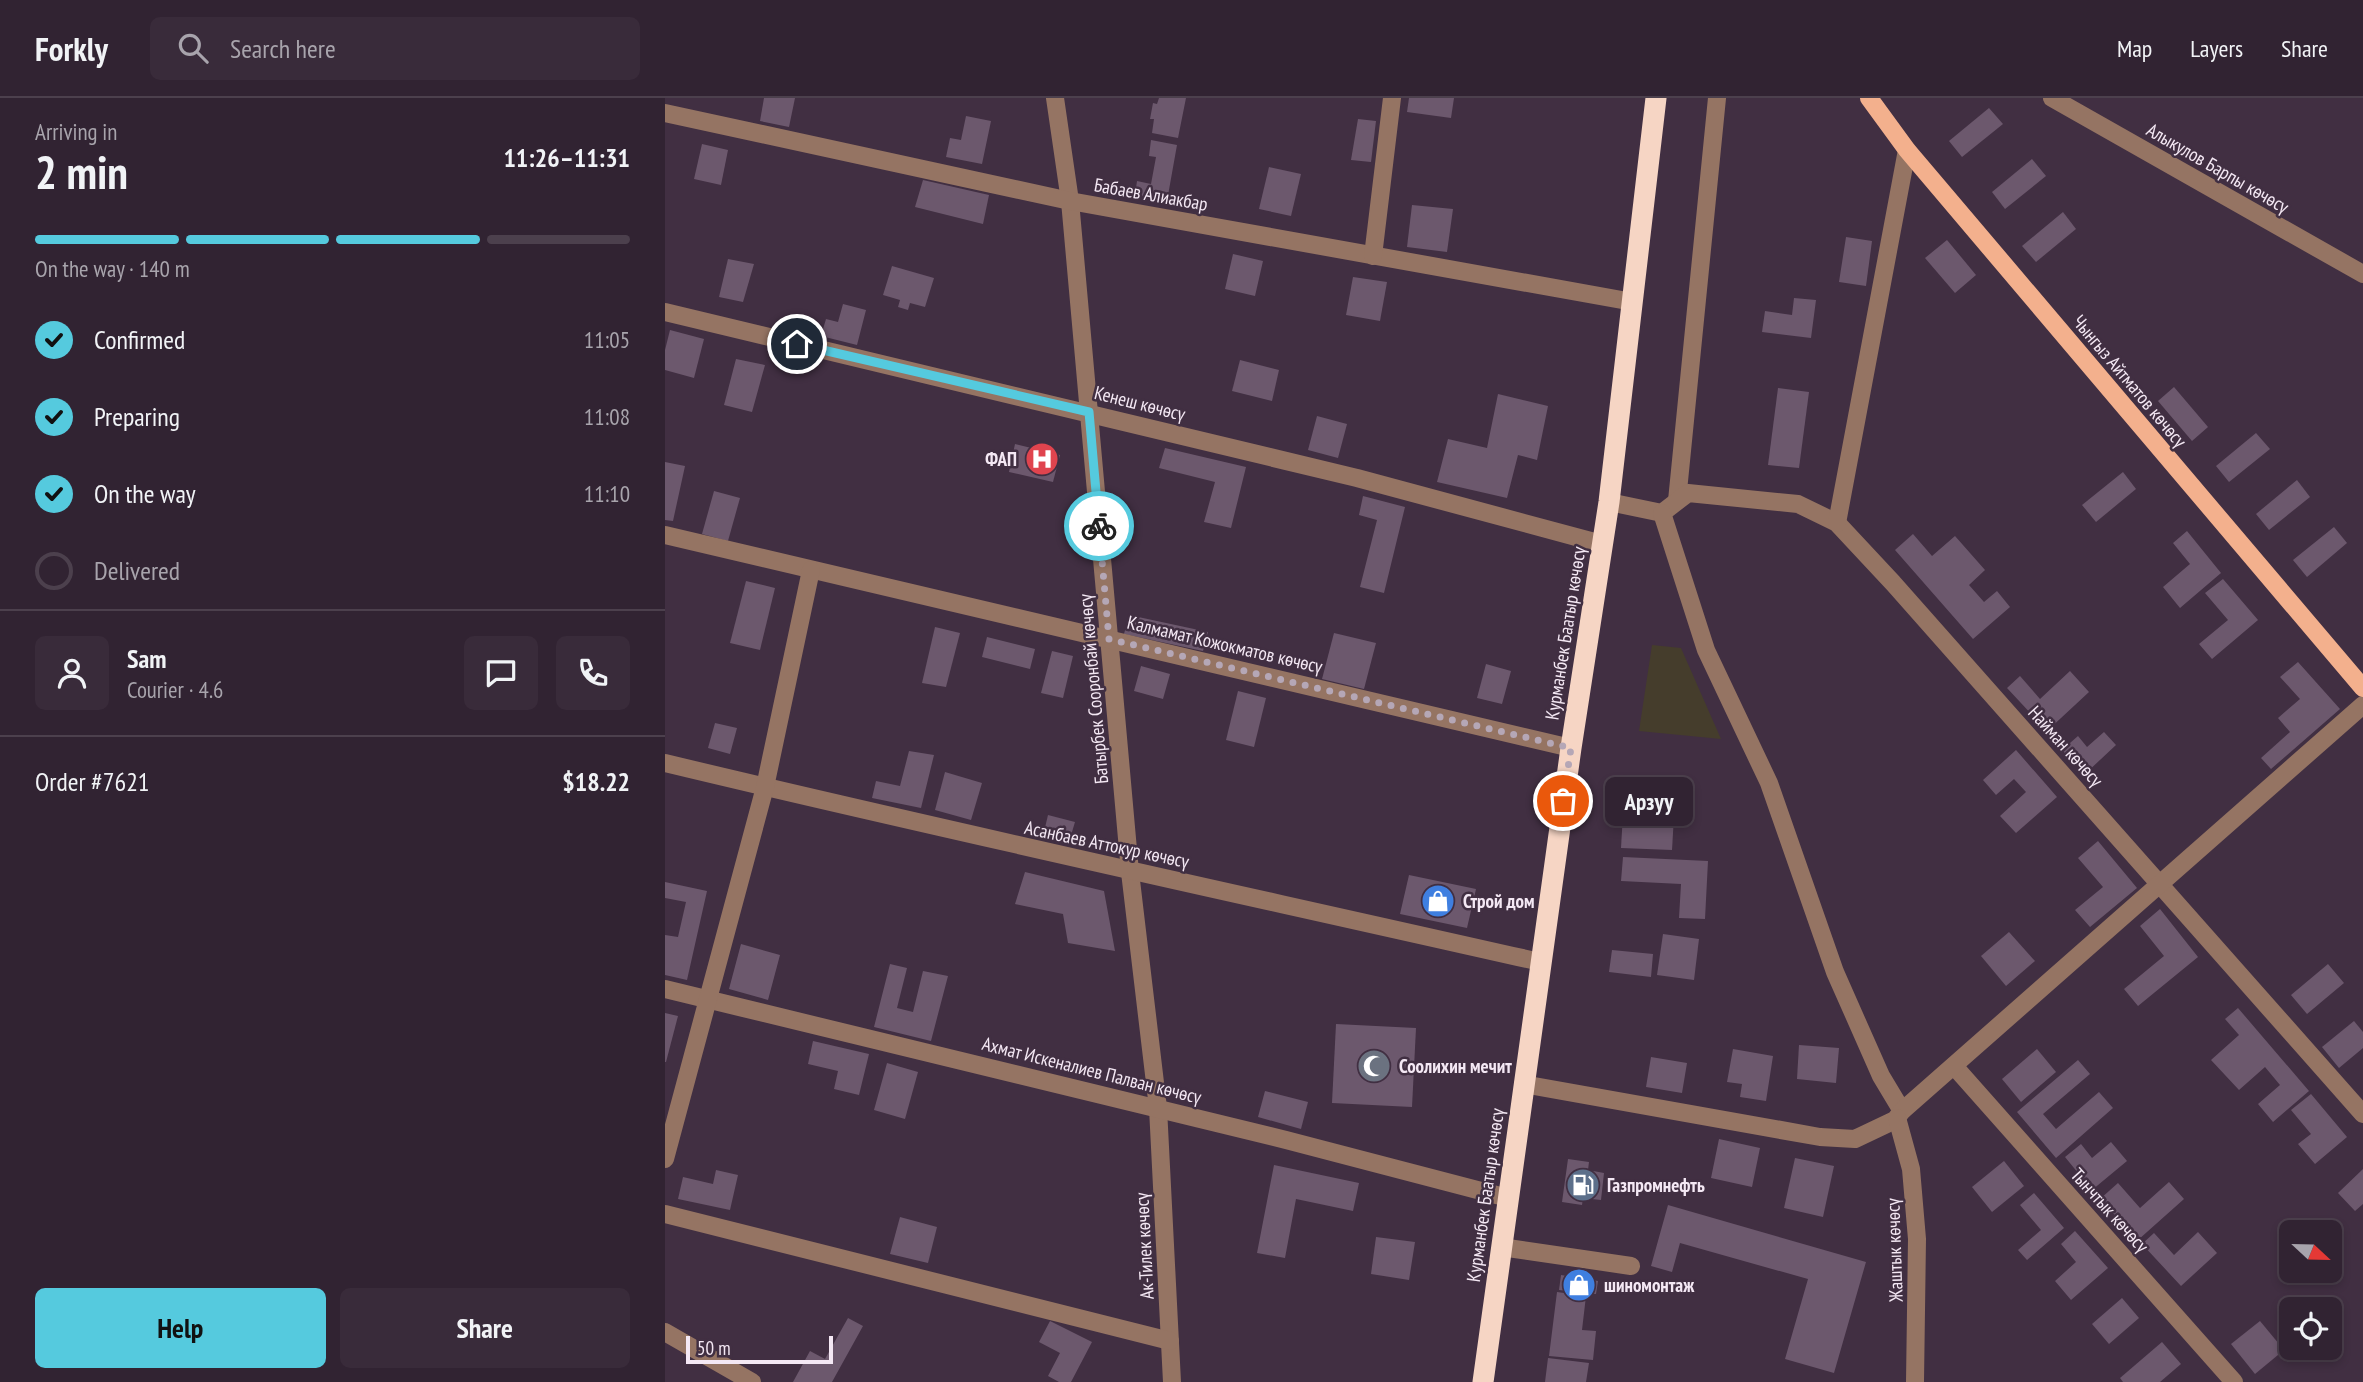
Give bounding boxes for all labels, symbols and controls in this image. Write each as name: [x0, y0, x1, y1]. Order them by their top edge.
search box: [150, 17, 640, 80]
text: Forkly: [35, 27, 108, 70]
icon: search: [174, 29, 212, 67]
text: Search here: [230, 32, 336, 65]
text: Map: [2117, 33, 2152, 64]
text: Layers: [2190, 33, 2243, 64]
text: Share: [2281, 33, 2328, 64]
text: Arriving in: [35, 117, 117, 146]
street label: Алыкулов Барпы көчөсү: [2142, 117, 2294, 219]
text: 11:26–11:31: [503, 141, 630, 174]
text: 2 min: [35, 142, 128, 202]
street label: Бабаев Алиакбар: [1092, 172, 1210, 216]
text: On the way · 140 m: [35, 254, 190, 283]
street label: Чынгыз Айтматов көчөсү: [2068, 310, 2193, 453]
pin: [767, 314, 827, 374]
icon: check: [35, 321, 73, 359]
text: Confirmed: [94, 323, 185, 356]
text: 11:05: [584, 325, 630, 354]
icon: home: [778, 325, 816, 363]
street label: Кенеш көчөсү: [1092, 380, 1188, 426]
icon: check: [35, 398, 73, 436]
text: Preparing: [94, 400, 180, 433]
text: 11:08: [584, 402, 630, 431]
hospital icon: ФАП: [1023, 440, 1061, 478]
place label: ФАП: [985, 447, 1017, 471]
icon: check: [35, 475, 73, 513]
text: On the way: [94, 477, 196, 510]
text: 11:10: [584, 479, 630, 508]
courier: [1064, 491, 1134, 561]
icon: bike: [1080, 507, 1118, 545]
street label: Курманбек Баатыр көчөсү: [1539, 544, 1591, 721]
text: Delivered: [94, 554, 180, 587]
street label: Батырбек Сооронбай көчөсү: [1073, 592, 1113, 785]
street label: Калмамат Кожокматов көчөсү: [1125, 610, 1326, 678]
button: person: [35, 636, 109, 710]
button: chat: [464, 636, 538, 710]
button: phone: [556, 636, 630, 710]
text: Sam: [127, 642, 166, 675]
text: Courier · 4.6: [127, 675, 223, 704]
street label: Найман көчөсү: [2023, 700, 2109, 792]
text: Order #7621: [35, 765, 150, 798]
text: $18.22: [562, 765, 630, 798]
pin: [1533, 771, 1593, 831]
callout: Арзуу: [1605, 776, 1693, 826]
icon: bag: [1544, 782, 1582, 820]
text: Арзуу: [1624, 787, 1674, 816]
street label: Асанбаев Аттокур көчөсү: [1023, 815, 1192, 873]
shop icon: Строй дом: [1419, 882, 1457, 920]
place label: Строй дом: [1463, 889, 1535, 913]
street label: Ахмат Искеналиев Палван көчөсү: [980, 1031, 1205, 1109]
mosque icon: Соолихин мечит: [1355, 1047, 1393, 1085]
place label: Соолихин мечит: [1399, 1054, 1512, 1078]
street label: Курманбек Баатыр көчөсү: [1461, 1106, 1509, 1283]
street label: Тынчтык көчөсү: [2066, 1163, 2155, 1258]
fuel station icon: Газпромнефть: [1564, 1166, 1602, 1204]
place label: Газпромнефть: [1607, 1173, 1705, 1197]
street label: Ак-Тилек көчөсү: [1129, 1191, 1159, 1300]
street label: Жаштык көчөсү: [1880, 1197, 1908, 1303]
north arrow: [2279, 1220, 2341, 1283]
map controls: [2279, 1220, 2342, 1360]
shop icon: шиномонтаж: [1560, 1266, 1598, 1304]
place label: шиномонтаж: [1604, 1273, 1695, 1297]
button: Help: [35, 1288, 326, 1368]
button: Share: [340, 1288, 630, 1368]
button: locate: [2279, 1297, 2342, 1360]
scale bar: [686, 1333, 833, 1365]
text: 50 m: [697, 1336, 731, 1360]

